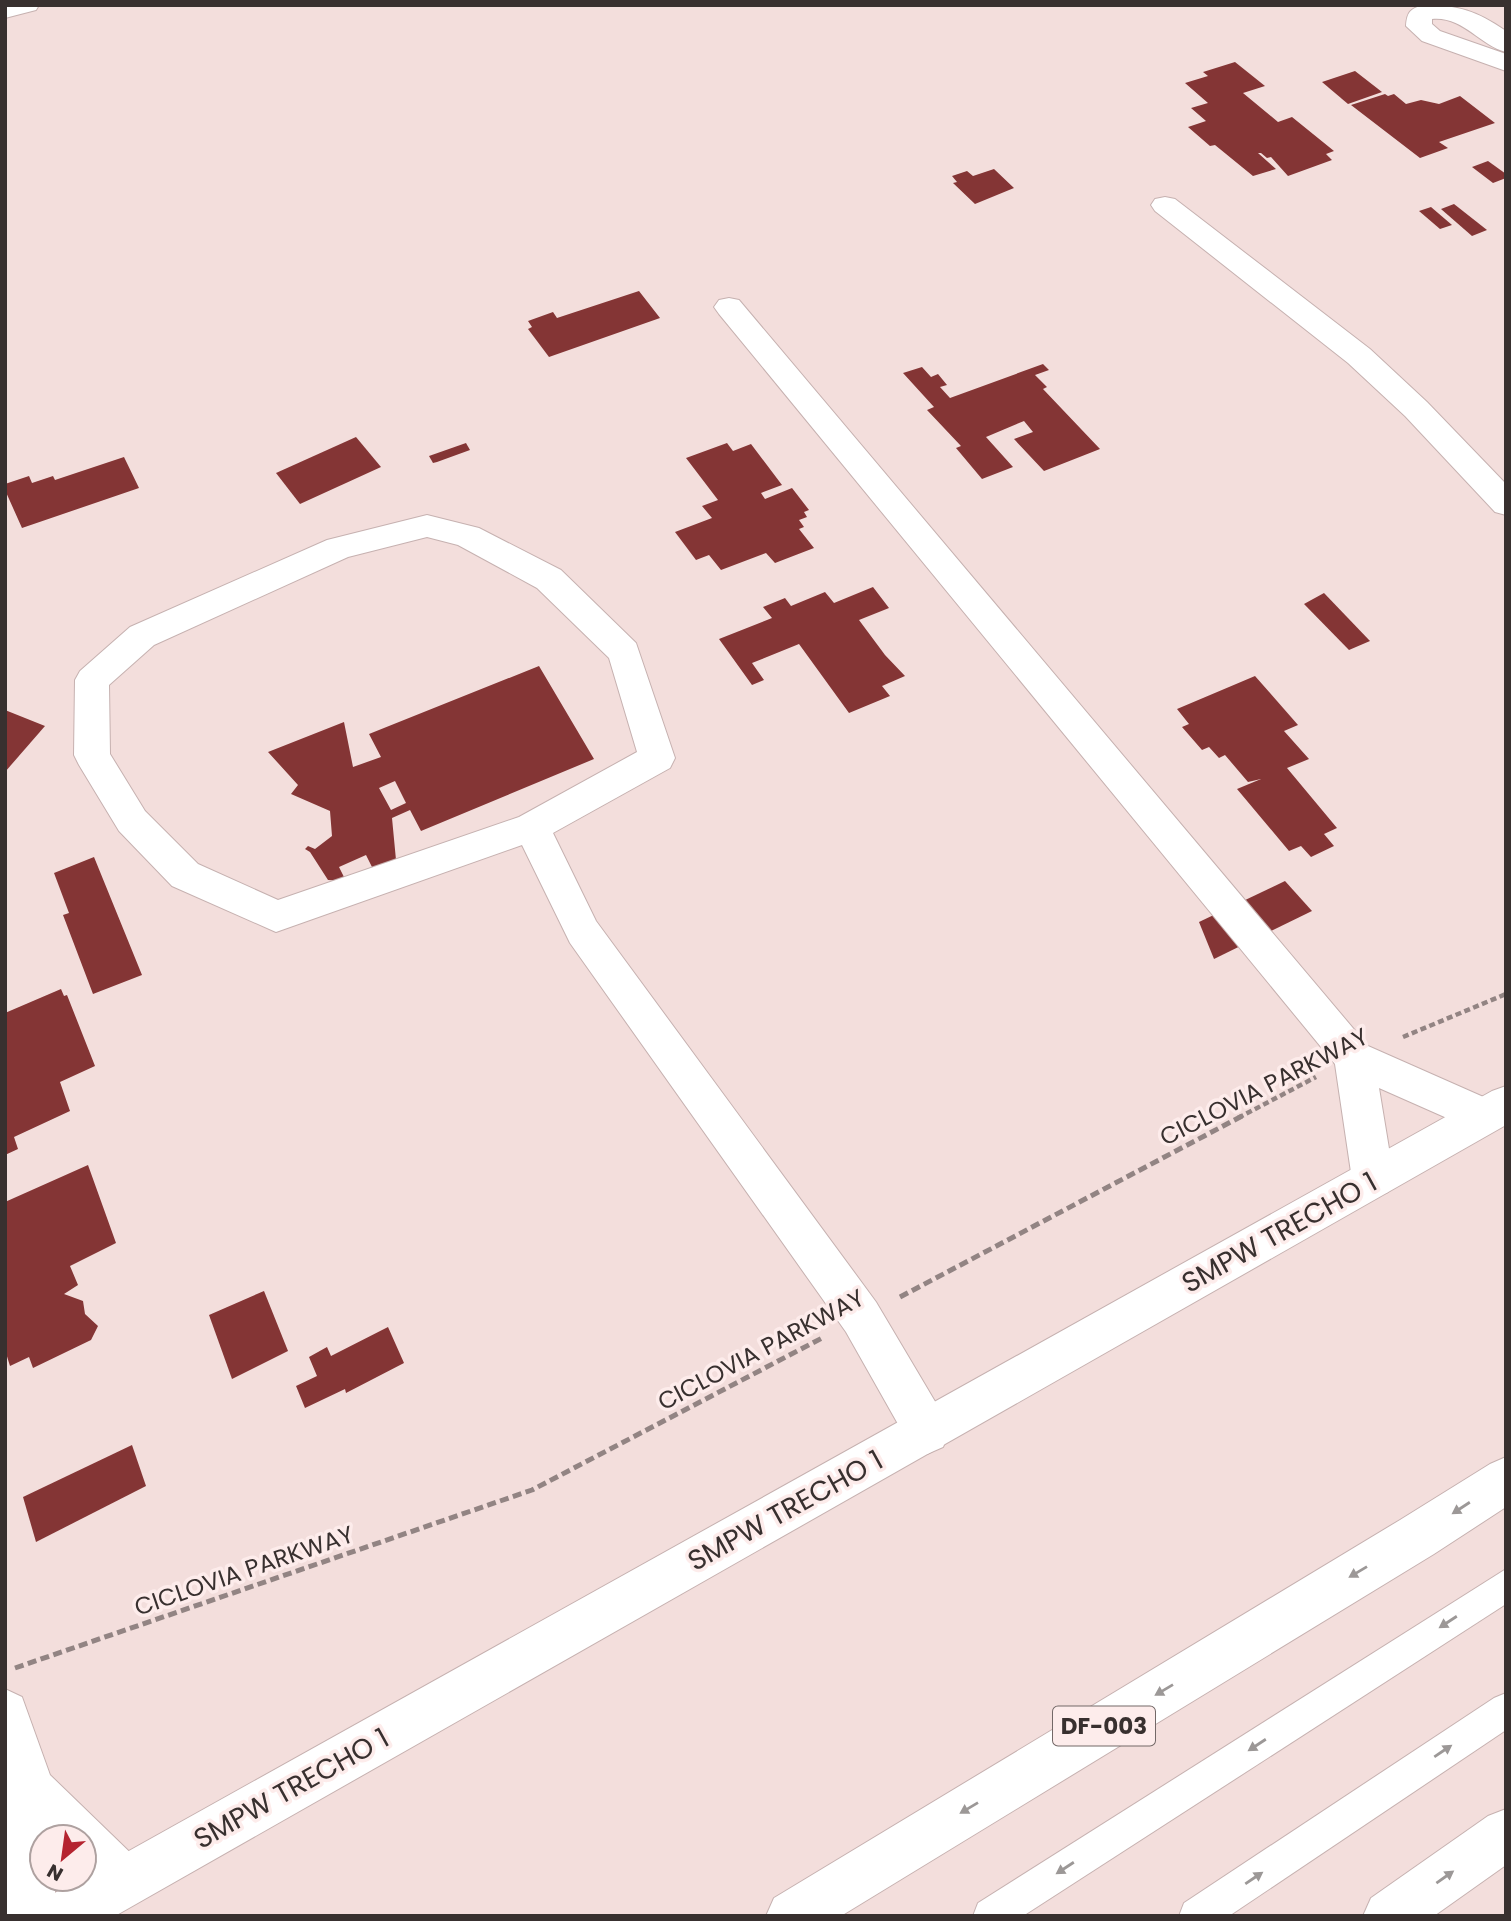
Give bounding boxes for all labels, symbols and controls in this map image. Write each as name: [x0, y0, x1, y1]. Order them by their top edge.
street label: CICLOVIA PARKWAY: [1154, 1020, 1374, 1153]
street label: SMPW TRECHO 1: [1175, 1163, 1384, 1302]
street label: CICLOVIA PARKWAY: [652, 1281, 870, 1418]
street label: SMPW TRECHO 1: [681, 1441, 890, 1580]
one-way arrow: [1452, 1501, 1471, 1514]
street label: CICLOVIA PARKWAY: [130, 1518, 358, 1623]
one-way arrow: [1349, 1566, 1368, 1578]
one-way arrow: [1439, 1616, 1458, 1629]
one-way arrow: [1154, 1684, 1173, 1696]
road number: DF-003: [1053, 1707, 1155, 1746]
street label: SMPW TRECHO 1: [187, 1719, 396, 1858]
one-way arrow: [1247, 1739, 1267, 1752]
one-way arrow: [1434, 1744, 1452, 1758]
one-way arrow: [960, 1802, 979, 1814]
north arrow: [28, 1823, 98, 1893]
text: N: [42, 1857, 68, 1888]
one-way arrow: [1056, 1862, 1075, 1875]
one-way arrow: [1436, 1870, 1454, 1884]
one-way arrow: [1245, 1871, 1263, 1885]

